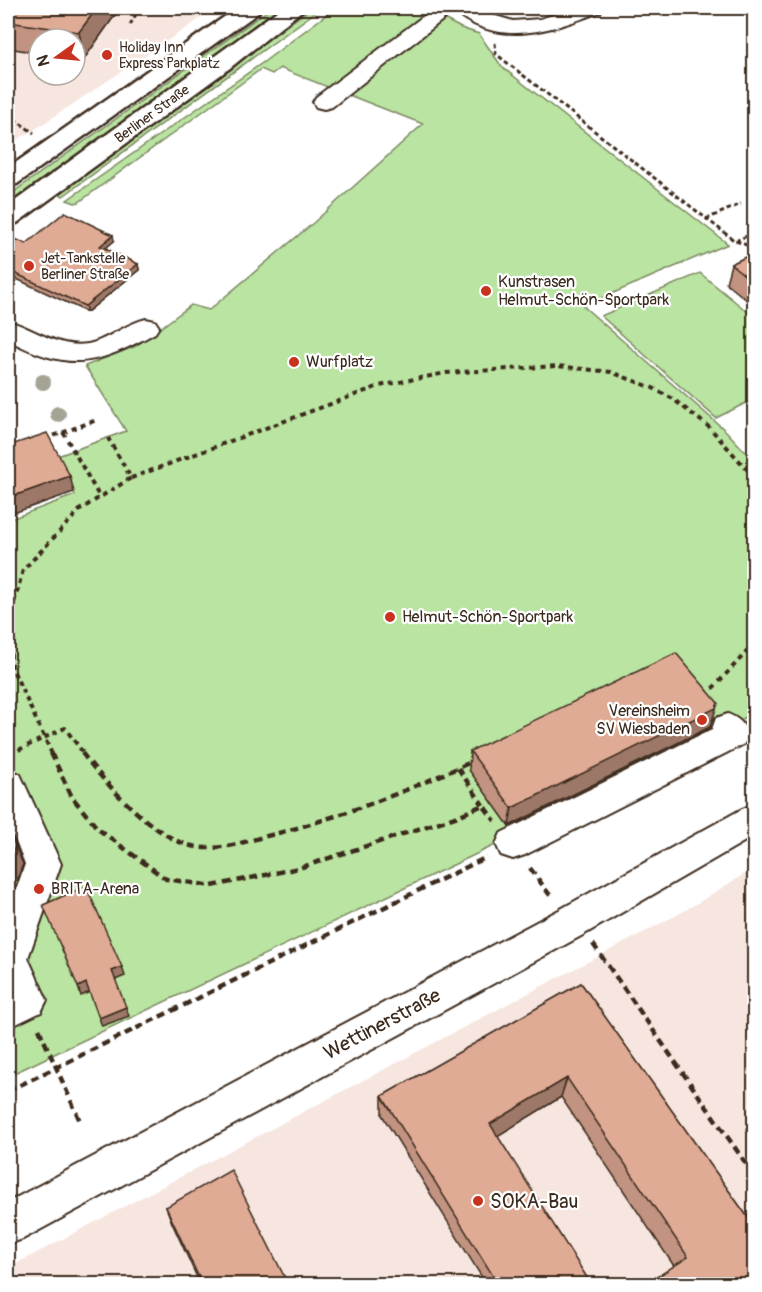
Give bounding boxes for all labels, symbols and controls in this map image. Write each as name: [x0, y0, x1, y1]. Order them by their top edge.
north arrow: [27, 27, 87, 87]
place label: Holiday Inn Express Parkplatz: [119, 39, 220, 72]
marker: Holiday Inn Express Parkplatz: [100, 48, 114, 62]
text: N: [32, 53, 55, 68]
street label: Berliner Straße: [111, 81, 193, 147]
place label: Jet-Tankstelle Berliner Straße: [41, 250, 129, 283]
marker: Jet-Tankstelle Berliner Straße: [22, 259, 36, 273]
place label: Kunstrasen Helmut-Schön-Sportpark: [498, 272, 670, 310]
marker: Kunstrasen Helmut-Schön-Sportpark: [479, 284, 493, 298]
place label: Wurfplatz: [306, 352, 373, 372]
marker: Wurfplatz: [287, 355, 301, 369]
place label: Helmut-Schön-Sportpark: [402, 607, 574, 627]
marker: Helmut-Schön-Sportpark: [383, 610, 397, 624]
place label: Vereinsheim SV Wiesbaden: [596, 701, 690, 739]
marker: Vereinsheim SV Wiesbaden: [695, 713, 709, 727]
place label: BRITA-Arena: [51, 879, 139, 899]
marker: BRITA-Arena: [32, 882, 46, 896]
street label: Wettinerstraße: [319, 983, 445, 1065]
place label: SOKA-Bau: [490, 1189, 578, 1214]
marker: SOKA-Bau: [471, 1194, 485, 1208]

